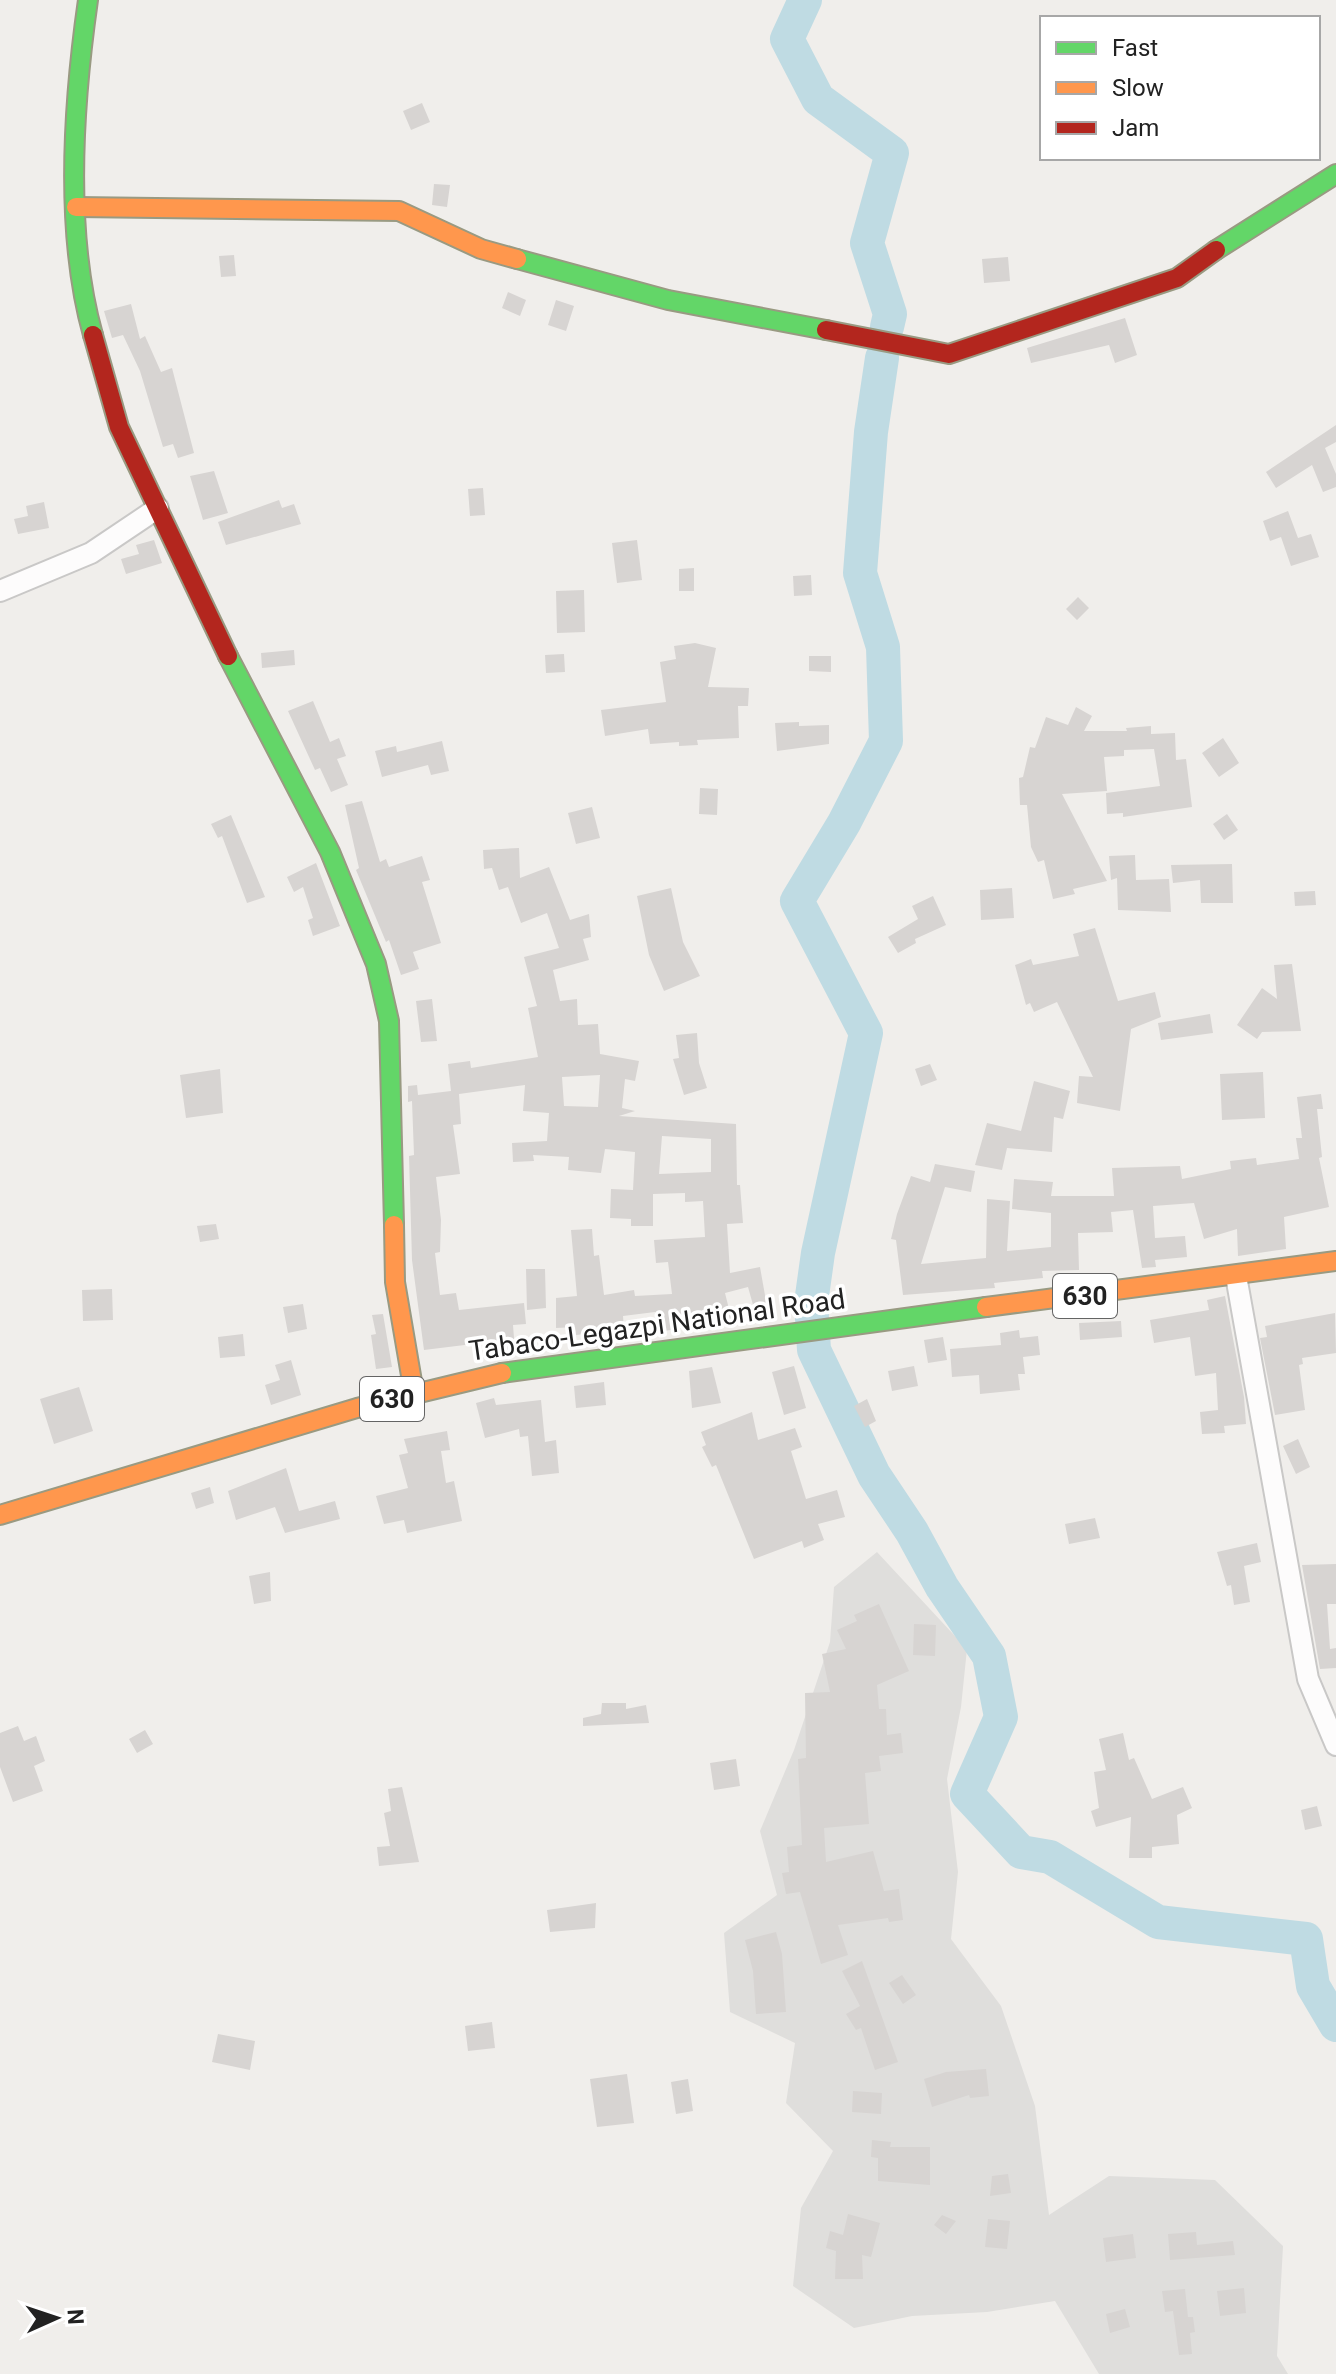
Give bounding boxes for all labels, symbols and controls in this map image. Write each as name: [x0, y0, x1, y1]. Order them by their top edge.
legend: [1040, 16, 1320, 160]
text: Fast: [1112, 34, 1158, 62]
text: Slow: [1112, 74, 1164, 102]
text: Jam: [1112, 114, 1159, 142]
road number: 630: [1053, 1274, 1117, 1318]
street label: Tabaco-Legazpi National Road: [467, 1282, 847, 1368]
road number: 630: [360, 1377, 424, 1421]
north arrow: [16, 2278, 96, 2358]
text: N: [63, 2309, 88, 2325]

